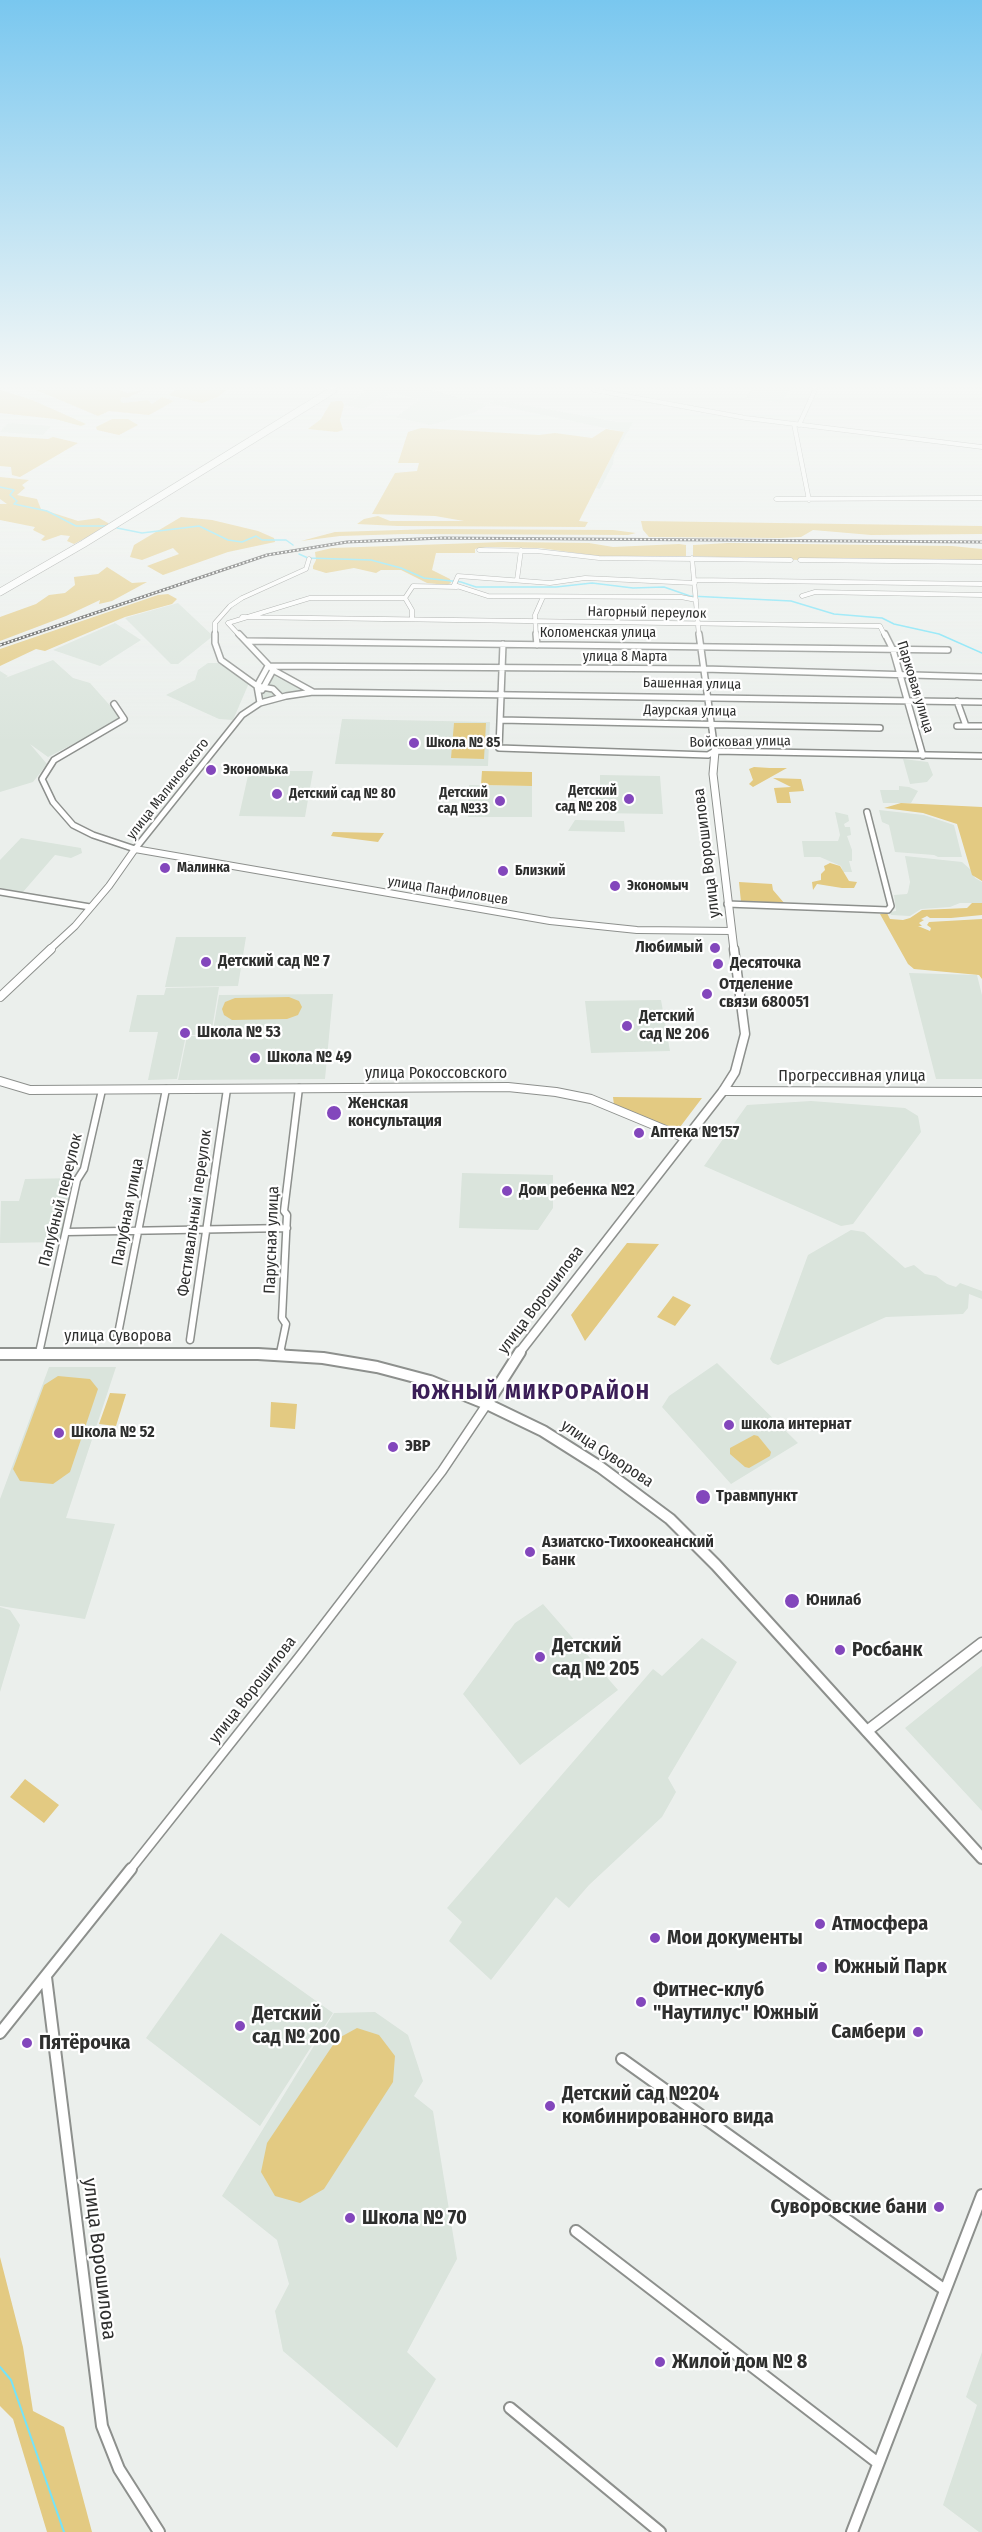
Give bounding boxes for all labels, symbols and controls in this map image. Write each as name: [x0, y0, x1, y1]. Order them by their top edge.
street label: Нагорный переулок: [588, 604, 706, 622]
street label: Коломенская улица: [540, 625, 656, 641]
street label: Парковая улица: [893, 639, 937, 735]
street label: улица 8 Марта: [583, 649, 667, 665]
street label: Башенная улица: [643, 675, 741, 693]
street label: Даурская улица: [644, 702, 736, 720]
street label: Войсковая улица: [689, 733, 791, 751]
street label: улица Малиновского: [123, 735, 213, 843]
place label: Школа № 85: [426, 735, 500, 751]
marker: Школа № 85: [407, 736, 421, 750]
place label: Экономька: [223, 762, 288, 778]
marker: Экономька: [204, 763, 218, 777]
place label: Детский сад № 208: [555, 783, 617, 816]
place label: Детский сад №33: [437, 785, 488, 818]
place label: Детский сад № 80: [289, 786, 396, 802]
marker: Детский сад № 80: [270, 787, 284, 801]
street label: улица Ворошилова: [690, 787, 724, 919]
marker: Детский сад № 208: [622, 792, 636, 806]
marker: Детский сад №33: [493, 794, 507, 808]
place label: Малинка: [177, 860, 230, 876]
marker: Малинка: [158, 861, 172, 875]
place label: Близкий: [515, 863, 565, 879]
marker: Близкий: [496, 864, 510, 878]
street label: улица Панфиловцев: [387, 873, 509, 909]
place label: Экономыч: [627, 878, 688, 894]
marker: Экономыч: [608, 879, 622, 893]
place label: Любимый: [635, 938, 703, 958]
marker: Любимый: [708, 941, 722, 955]
place label: Детский сад № 7: [218, 952, 330, 972]
place label: Десяточка: [730, 954, 801, 974]
marker: Детский сад № 7: [199, 955, 213, 969]
marker: Десяточка: [711, 957, 725, 971]
place label: Отделение связи 680051: [719, 975, 809, 1013]
marker: Отделение связи 680051: [700, 987, 714, 1001]
place label: Детский сад № 206: [639, 1007, 709, 1045]
marker: Детский сад № 206: [620, 1019, 634, 1033]
place label: Школа № 53: [197, 1023, 281, 1043]
marker: Школа № 53: [178, 1026, 192, 1040]
place label: Школа № 49: [267, 1048, 352, 1068]
marker: Школа № 49: [248, 1051, 262, 1065]
street label: улица Рокоссовского: [365, 1064, 507, 1084]
street label: Прогрессивная улица: [778, 1067, 926, 1087]
place label: Женская консультация: [348, 1094, 442, 1132]
marker: Женская консультация: [325, 1104, 343, 1122]
place label: Аптека №157: [651, 1123, 739, 1143]
marker: Аптека №157: [632, 1126, 646, 1140]
street label: Фестивальный переулок: [174, 1128, 216, 1298]
street label: Палубный переулок: [35, 1131, 87, 1269]
street label: Палубная улица: [108, 1157, 148, 1267]
place label: Дом ребенка №2: [519, 1181, 635, 1201]
marker: Дом ребенка №2: [500, 1184, 514, 1198]
street label: Парусная улица: [261, 1186, 283, 1294]
street label: улица Ворошилова: [494, 1242, 588, 1358]
street label: улица Суворова: [64, 1327, 172, 1347]
district label: ЮЖНЫЙ МИКРОРАЙОН: [412, 1380, 650, 1406]
place label: школа интернат: [741, 1415, 851, 1435]
street label: улица Суворова: [557, 1416, 657, 1492]
marker: школа интернат: [722, 1418, 736, 1432]
place label: Школа № 52: [71, 1423, 155, 1443]
marker: Школа № 52: [52, 1426, 66, 1440]
place label: ЭВР: [405, 1437, 431, 1457]
marker: ЭВР: [386, 1440, 400, 1454]
place label: Травмпункт: [716, 1487, 798, 1507]
marker: Травмпункт: [694, 1488, 712, 1506]
place label: Азиатско-Тихоокеанский Банк: [542, 1533, 714, 1571]
marker: Азиатско-Тихоокеанский Банк: [523, 1545, 537, 1559]
place label: Юнилаб: [806, 1591, 861, 1611]
marker: Юнилаб: [783, 1592, 801, 1610]
street label: улица Ворошилова: [205, 1633, 301, 1747]
place label: Детский сад № 205: [552, 1634, 639, 1681]
place label: Росбанк: [852, 1638, 922, 1662]
marker: Росбанк: [833, 1643, 847, 1657]
marker: Детский сад № 205: [533, 1650, 547, 1664]
place label: Атмосфера: [832, 1912, 928, 1936]
marker: Атмосфера: [813, 1917, 827, 1931]
place label: Мои документы: [667, 1926, 803, 1950]
marker: Мои документы: [648, 1931, 662, 1945]
place label: Южный Парк: [834, 1955, 947, 1979]
marker: Южный Парк: [815, 1960, 829, 1974]
place label: Фитнес-клуб "Наутилус" Южный: [653, 1978, 819, 2025]
marker: Фитнес-клуб "Наутилус" Южный: [634, 1995, 648, 2009]
place label: Детский сад № 200: [252, 2002, 340, 2049]
marker: Детский сад № 200: [233, 2019, 247, 2033]
place label: Самбери: [831, 2020, 906, 2044]
marker: Самбери: [911, 2025, 925, 2039]
place label: Пятёрочка: [39, 2031, 131, 2055]
marker: Пятёрочка: [20, 2036, 34, 2050]
place label: Детский сад №204 комбинированного вида: [562, 2082, 774, 2129]
marker: Детский сад №204 комбинированного вида: [543, 2099, 557, 2113]
street label: улица Ворошилова: [77, 2177, 121, 2341]
place label: Суворовские бани: [771, 2195, 927, 2219]
marker: Суворовские бани: [932, 2200, 946, 2214]
place label: Школа № 70: [362, 2206, 467, 2230]
marker: Школа № 70: [343, 2211, 357, 2225]
place label: Жилой дом № 8: [672, 2350, 807, 2374]
marker: Жилой дом № 8: [653, 2355, 667, 2369]

